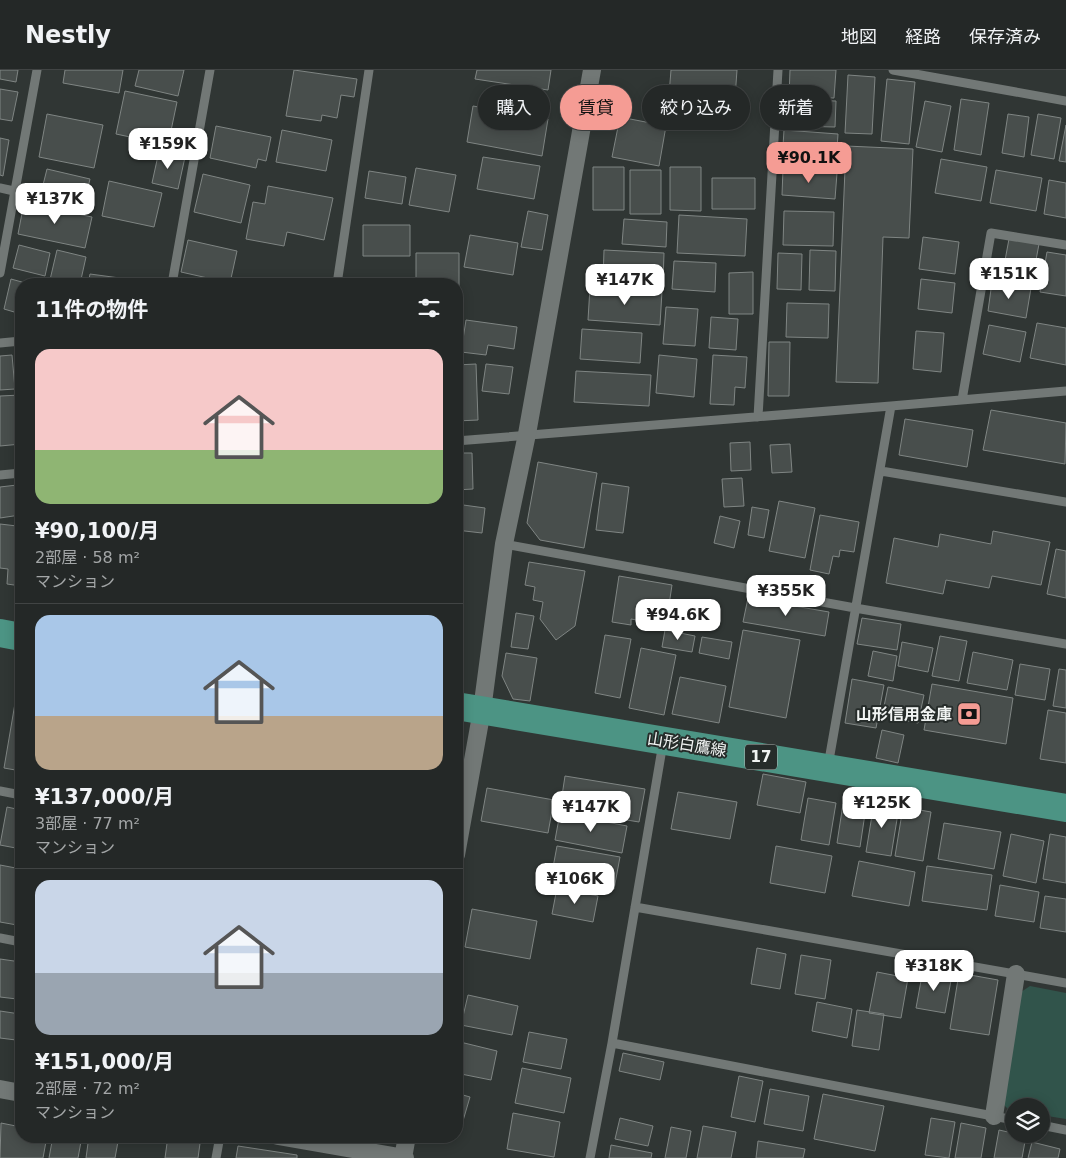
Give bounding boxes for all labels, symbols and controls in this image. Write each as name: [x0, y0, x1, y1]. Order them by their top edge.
text: Nestly: [25, 21, 111, 49]
text: 地図: [841, 26, 877, 47]
text: 経路: [905, 26, 941, 47]
text: 保存済み: [969, 26, 1041, 47]
chip: 購入: [478, 85, 550, 130]
chip: 賃貸: [560, 85, 632, 130]
chip: 絞り込み: [642, 85, 750, 130]
chip: 新着: [760, 85, 832, 130]
pin: ¥159K: [133, 128, 203, 170]
text: ¥159K: [140, 134, 196, 153]
pin: ¥90.1K: [768, 142, 850, 184]
text: ¥90.1K: [777, 148, 841, 167]
pin: ¥137K: [20, 182, 90, 225]
text: ¥137K: [27, 189, 83, 208]
pin: ¥151K: [974, 258, 1044, 300]
pin: ¥147K: [590, 264, 660, 306]
text: ¥151K: [981, 264, 1037, 283]
text: ¥147K: [597, 270, 653, 289]
icon: filters: [415, 294, 443, 322]
text: 11件の物件: [35, 298, 148, 322]
icon: home: [194, 382, 284, 472]
text: ¥90,100/月: [35, 519, 159, 543]
text: 2部屋 · 58 m²: [35, 548, 140, 567]
text: マンション: [35, 572, 115, 591]
pin: ¥355K: [751, 574, 821, 617]
text: ¥355K: [758, 581, 814, 600]
pin: ¥94.6K: [637, 598, 719, 641]
text: ¥94.6K: [646, 605, 710, 624]
icon: home: [194, 647, 284, 737]
bank icon: 山形信用金庫: [956, 701, 982, 727]
place label: 山形信用金庫: [856, 705, 952, 724]
street label: 山形白鷹線: [646, 729, 728, 760]
road number: 17: [745, 744, 777, 770]
text: ¥137,000/月: [35, 785, 174, 809]
pin: ¥125K: [847, 786, 917, 829]
pin: ¥147K: [556, 790, 626, 833]
text: ¥125K: [854, 793, 910, 812]
text: ¥147K: [563, 797, 619, 816]
text: 3部屋 · 77 m²: [35, 814, 140, 833]
text: マンション: [35, 838, 115, 857]
pin: ¥106K: [540, 862, 610, 905]
text: ¥106K: [547, 869, 603, 888]
icon: home: [194, 912, 284, 1002]
pin: ¥318K: [899, 950, 969, 992]
text: ¥318K: [906, 956, 962, 975]
text: ¥151,000/月: [35, 1050, 174, 1074]
text: 2部屋 · 72 m²: [35, 1079, 140, 1098]
map controls: [1005, 1098, 1050, 1143]
button: layers: [1005, 1098, 1050, 1143]
text: マンション: [35, 1103, 115, 1122]

